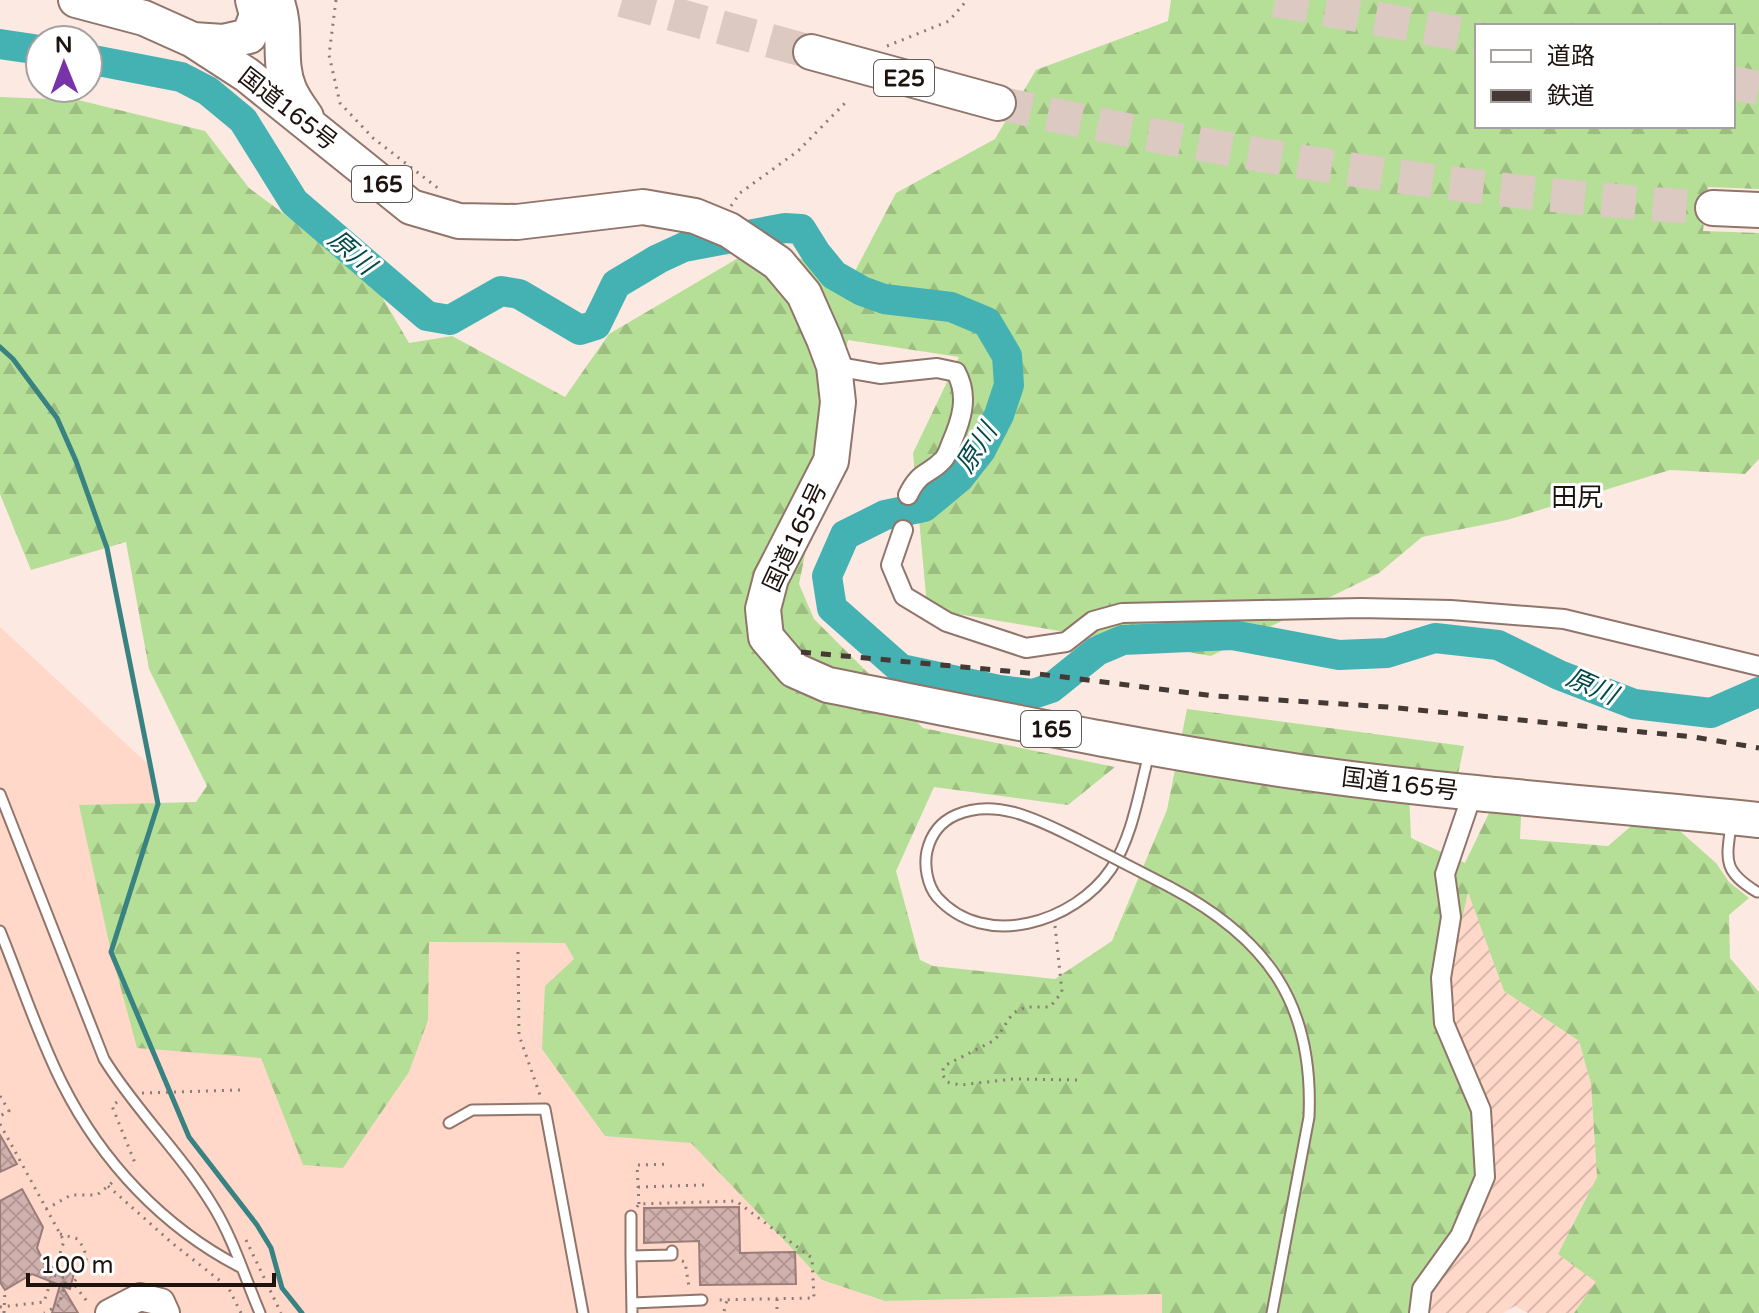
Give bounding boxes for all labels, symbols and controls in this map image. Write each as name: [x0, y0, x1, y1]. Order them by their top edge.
north arrow: [24, 24, 104, 104]
legend: [1475, 24, 1735, 128]
text: N: [55, 32, 73, 58]
text: 道路: [1547, 42, 1595, 71]
road number: E25: [874, 60, 934, 96]
street label: 国道165号: [233, 62, 343, 157]
text: 鉄道: [1547, 82, 1595, 111]
road number: 165: [352, 166, 412, 202]
water label: 原川: [322, 224, 384, 283]
water label: 原川: [949, 415, 1005, 479]
street label: 国道165号: [758, 478, 833, 596]
district label: 田尻: [1551, 482, 1603, 513]
water label: 原川: [1562, 662, 1625, 712]
road number: 165: [1021, 711, 1081, 747]
street label: 国道165号: [1340, 763, 1460, 806]
scale bar: [28, 1237, 274, 1287]
text: 100 m: [40, 1251, 114, 1280]

